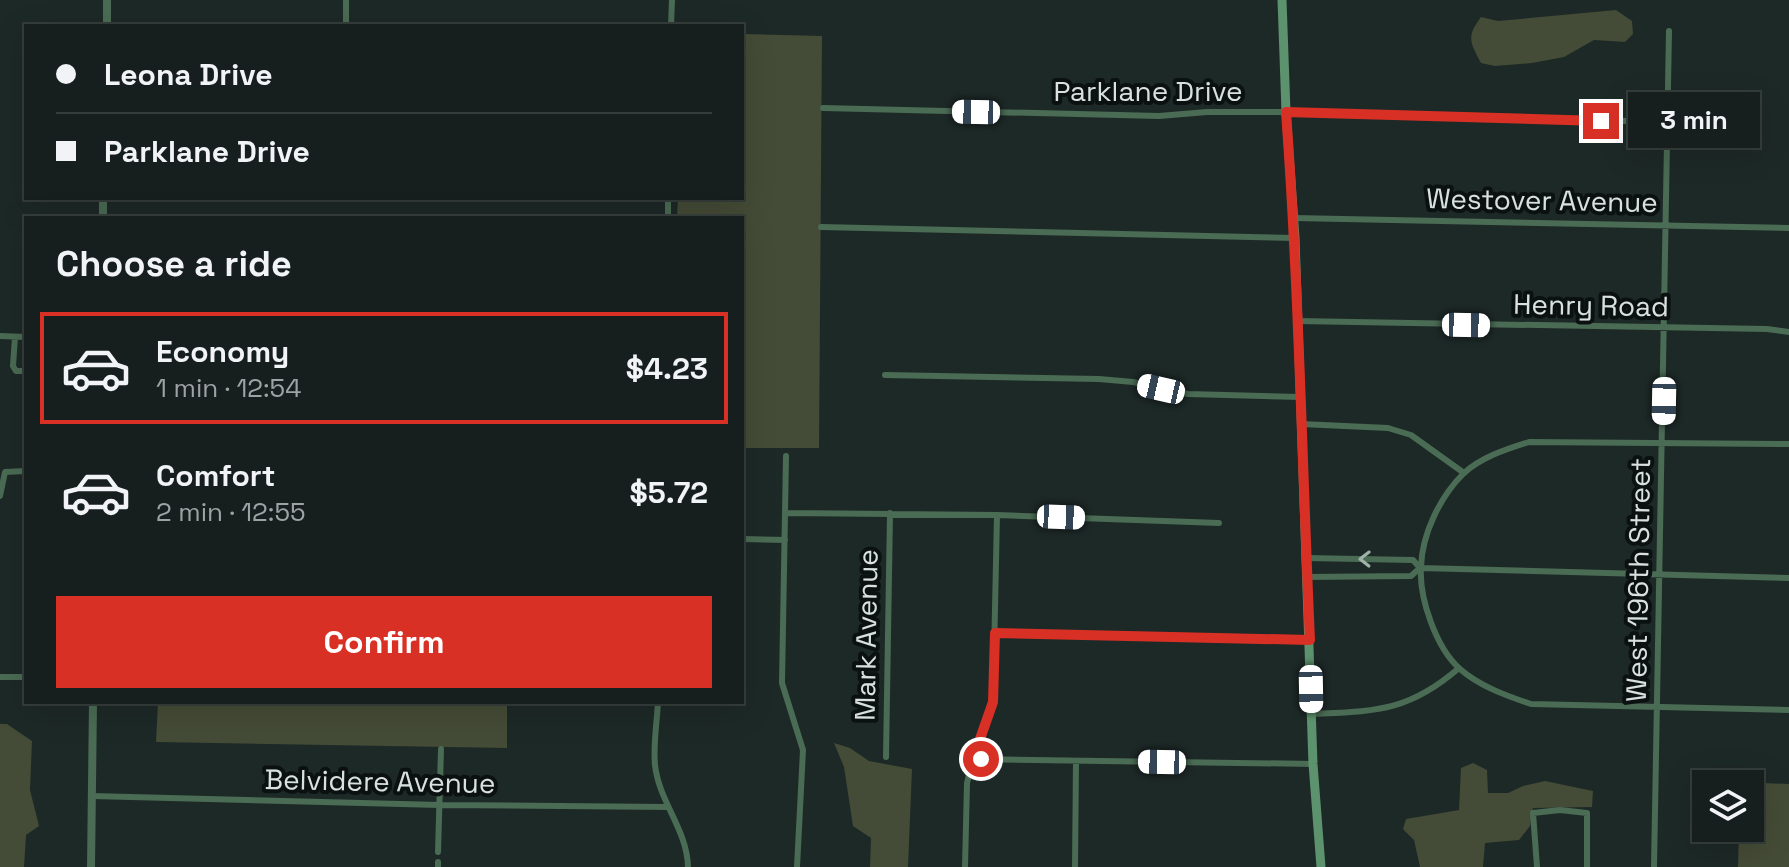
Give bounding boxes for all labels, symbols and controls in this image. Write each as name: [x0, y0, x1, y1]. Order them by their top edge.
text: Leona Drive: [104, 55, 273, 94]
street label: Parklane Drive: [1053, 73, 1243, 109]
callout: 3 min: [1629, 93, 1761, 149]
car: [952, 100, 1000, 124]
route end: [1583, 103, 1619, 139]
text: 3 min: [1660, 103, 1728, 137]
text: Parklane Drive: [104, 132, 310, 171]
street label: Westover Avenue: [1426, 180, 1658, 220]
text: Choose a ride: [56, 241, 292, 287]
street label: Henry Road: [1513, 286, 1669, 324]
car: [1442, 313, 1490, 337]
icon: car: [60, 332, 132, 404]
text: Economy: [156, 332, 289, 371]
text: $4.23: [626, 349, 708, 388]
text: 1 min · 12:54: [156, 371, 301, 405]
car: [1135, 372, 1187, 406]
car: [1652, 377, 1676, 425]
icon: car: [60, 456, 132, 528]
text: Comfort: [156, 456, 275, 495]
street label: West 196th Street: [1618, 458, 1658, 702]
text: $5.72: [630, 473, 708, 512]
text: 2 min · 12:55: [156, 495, 306, 529]
car: [1037, 504, 1085, 530]
street label: Mark Avenue: [847, 549, 885, 721]
one-way arrow: [1358, 550, 1371, 568]
button: Confirm: [56, 596, 712, 688]
car: [1299, 665, 1323, 713]
route start: [963, 741, 999, 777]
car: [1138, 750, 1186, 774]
street label: Belvidere Avenue: [264, 761, 496, 801]
map controls: [1692, 770, 1764, 842]
button: layers: [1692, 770, 1764, 842]

